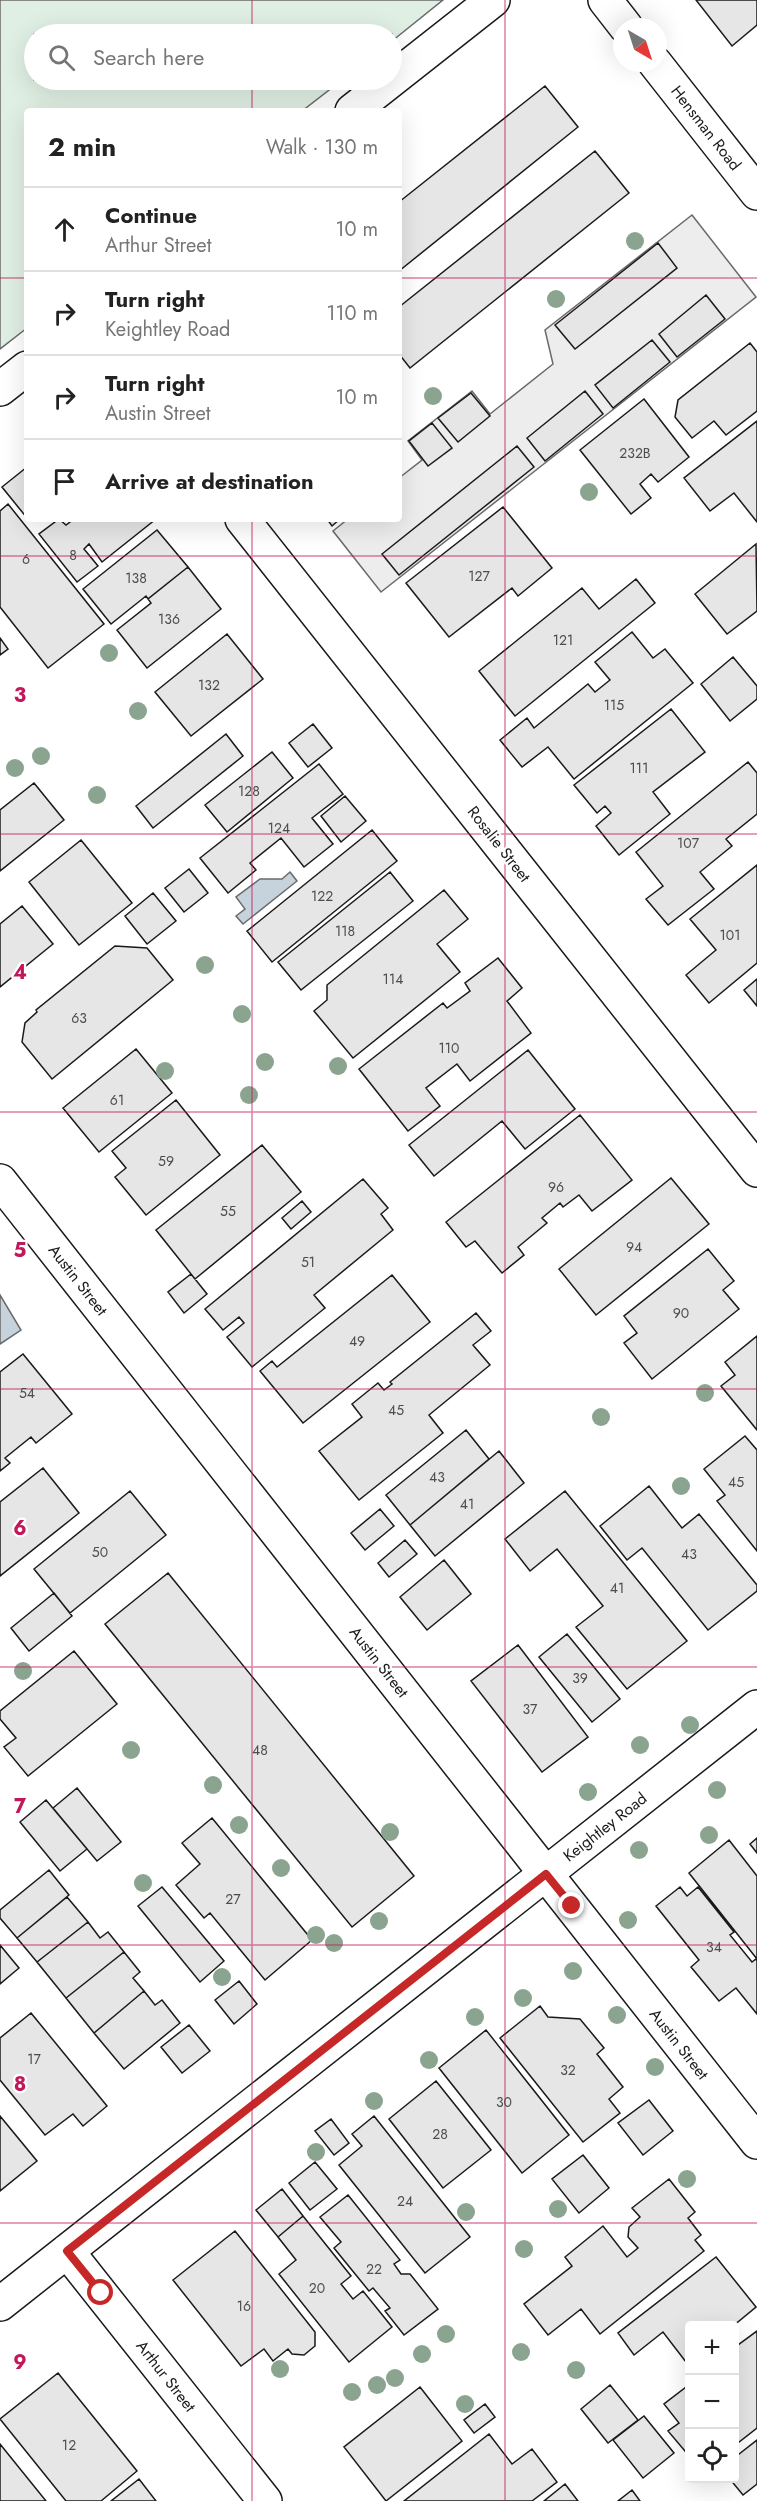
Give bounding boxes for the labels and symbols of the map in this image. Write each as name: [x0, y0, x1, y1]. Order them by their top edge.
north arrow: [613, 18, 667, 72]
street label: Hensman Road: [665, 81, 747, 175]
house number: 232B: [619, 443, 651, 463]
house number: 8: [69, 545, 77, 565]
house number: 6: [22, 549, 30, 569]
house number: 127: [468, 566, 490, 586]
house number: 138: [125, 568, 147, 588]
house number: 136: [158, 609, 180, 629]
house number: 121: [553, 630, 573, 650]
house number: 132: [198, 675, 220, 695]
text: 3: [14, 681, 26, 710]
house number: 115: [604, 695, 624, 715]
house number: 111: [630, 758, 648, 778]
house number: 128: [238, 781, 260, 801]
street label: Rosalie Street: [462, 801, 536, 887]
house number: 124: [268, 818, 290, 838]
house number: 107: [677, 833, 700, 853]
house number: 122: [311, 886, 333, 906]
house number: 118: [335, 921, 355, 941]
house number: 101: [720, 925, 741, 945]
text: 4: [13, 958, 27, 987]
house number: 114: [383, 969, 403, 989]
house number: 63: [71, 1008, 87, 1028]
house number: 110: [439, 1038, 460, 1058]
house number: 61: [110, 1090, 124, 1110]
house number: 59: [158, 1151, 174, 1171]
house number: 96: [548, 1177, 564, 1197]
house number: 55: [220, 1201, 236, 1221]
text: 5: [14, 1236, 27, 1265]
house number: 94: [626, 1237, 642, 1257]
street label: Austin Street: [43, 1240, 113, 1320]
house number: 51: [301, 1252, 315, 1272]
house number: 90: [673, 1303, 689, 1323]
house number: 49: [349, 1331, 365, 1351]
house number: 54: [19, 1383, 35, 1403]
house number: 45: [388, 1400, 404, 1420]
house number: 43: [429, 1467, 445, 1487]
house number: 45: [728, 1472, 744, 1492]
house number: 41: [460, 1494, 474, 1514]
text: 6: [13, 1514, 27, 1543]
house number: 50: [92, 1542, 108, 1562]
house number: 43: [681, 1544, 697, 1564]
house number: 41: [610, 1578, 624, 1598]
street label: Austin Street: [344, 1622, 414, 1702]
house number: 39: [572, 1668, 588, 1688]
house number: 37: [523, 1699, 538, 1719]
house number: 48: [252, 1740, 268, 1760]
street label: Keightley Road: [558, 1787, 652, 1867]
text: 7: [14, 1792, 27, 1821]
house number: 27: [225, 1889, 241, 1909]
route end: [558, 1892, 584, 1918]
house number: 34: [706, 1937, 722, 1957]
street label: Austin Street: [644, 2004, 714, 2084]
house number: 17: [27, 2049, 41, 2069]
house number: 32: [560, 2060, 576, 2080]
text: 8: [14, 2070, 26, 2099]
house number: 30: [496, 2092, 512, 2112]
house number: 28: [432, 2124, 448, 2144]
house number: 24: [397, 2191, 413, 2211]
house number: 22: [366, 2259, 382, 2279]
house number: 20: [309, 2278, 325, 2298]
route start: [87, 2279, 113, 2305]
house number: 16: [237, 2296, 251, 2316]
street label: Arthur Street: [131, 2335, 201, 2417]
text: 9: [13, 2348, 27, 2377]
house number: 12: [62, 2435, 76, 2455]

